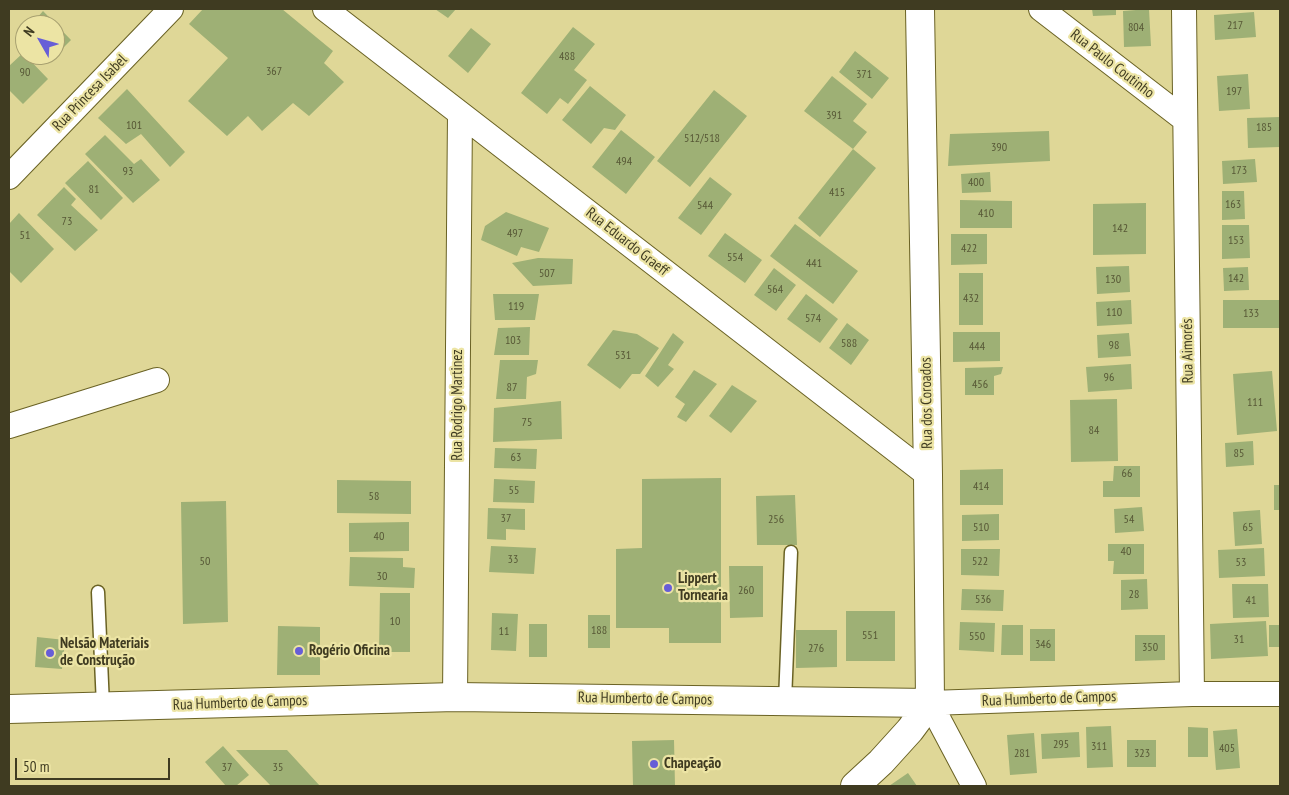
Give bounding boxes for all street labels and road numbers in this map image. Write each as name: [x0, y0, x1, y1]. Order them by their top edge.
street label: Rua Paulo Coutinho: [1067, 26, 1157, 102]
street label: Rua Princesa Isabel: [49, 51, 131, 135]
street label: Rua Eduardo Graeff: [582, 204, 672, 280]
street label: Rua Aimorés: [1178, 318, 1198, 384]
street label: Rua Rodrigo Martinez: [449, 349, 467, 461]
street label: Rua dos Coroados: [917, 357, 937, 449]
street label: Rua Humberto de Campos: [982, 688, 1116, 710]
street label: Rua Humberto de Campos: [578, 689, 712, 709]
street label: Rua Humberto de Campos: [173, 692, 307, 714]

